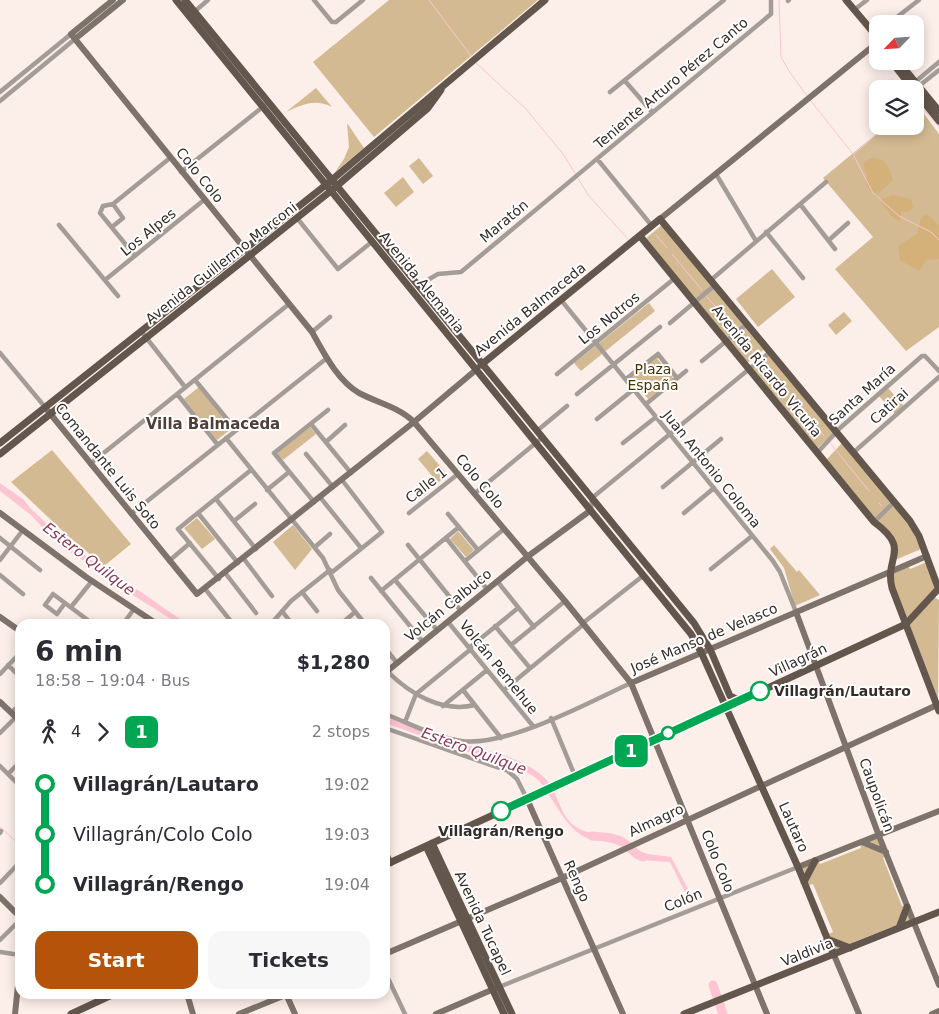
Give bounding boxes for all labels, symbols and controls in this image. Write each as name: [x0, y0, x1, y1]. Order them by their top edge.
street label: Teniente Arturo Pérez Canto: [590, 14, 751, 153]
north arrow: [869, 15, 924, 70]
map controls: [869, 15, 924, 135]
button: layers: [869, 80, 924, 135]
street label: Colo Colo: [173, 144, 227, 206]
street label: Maratón: [477, 196, 531, 246]
street label: Avenida Guillermo Marconi: [142, 199, 300, 327]
street label: Los Alpes: [117, 205, 179, 259]
street label: Avenida Alemania: [376, 228, 468, 336]
street label: Avenida Balmaceda: [471, 259, 589, 359]
street label: Los Notros: [575, 289, 643, 347]
street label: Avenida Ricardo Vicuña: [709, 302, 825, 440]
street label: Santa María: [826, 360, 898, 428]
park label: Plaza España: [627, 361, 679, 393]
street label: Catirai: [867, 385, 911, 427]
street label: Comandante Luis Soto: [52, 400, 164, 532]
street label: Juan Antonio Coloma: [659, 406, 764, 531]
district label: Villa Balmaceda: [146, 415, 280, 433]
street label: Colo Colo: [453, 451, 507, 511]
street label: Calle 1: [402, 464, 450, 506]
water label: Estero Quilque: [39, 519, 139, 599]
street label: Volcán Calbuco: [401, 565, 495, 645]
street label: José Manso de Velasco: [627, 600, 780, 677]
street label: Volcán Pemehue: [456, 617, 542, 717]
text: 6 min: [35, 635, 123, 668]
street label: Villagrán: [767, 640, 829, 680]
text: $1,280: [297, 651, 370, 673]
text: 18:58 – 19:04 · Bus: [35, 671, 190, 690]
marker: Villagrán/Lautaro: [750, 681, 770, 701]
place label: Villagrán/Lautaro: [774, 683, 911, 699]
icon: walk: [35, 718, 63, 746]
icon: forward: [89, 718, 117, 746]
text: 1: [135, 721, 148, 742]
text: 4: [71, 722, 81, 741]
text: 2 stops: [312, 722, 370, 741]
water label: Estero Quilque: [419, 724, 529, 778]
unlabelled marker: [661, 726, 675, 740]
line badge: 1: [615, 735, 647, 767]
text: 1: [625, 740, 637, 761]
street label: Caupolicán: [856, 756, 898, 834]
text: Villagrán/Lautaro: [73, 773, 259, 795]
text: 19:02: [324, 775, 370, 794]
street label: Lautaro: [776, 799, 812, 855]
street label: Almagro: [626, 800, 686, 840]
marker: Villagrán/Rengo: [491, 801, 511, 821]
text: Villagrán/Colo Colo: [73, 823, 253, 845]
place label: Villagrán/Rengo: [438, 823, 564, 839]
text: 19:03: [324, 825, 370, 844]
street label: Colo Colo: [698, 827, 738, 895]
street label: Rengo: [561, 858, 593, 904]
street label: Avenida Tucapel: [452, 868, 514, 978]
text: Villagrán/Rengo: [73, 873, 244, 895]
text: 19:04: [324, 875, 370, 894]
street label: Colón: [662, 885, 704, 915]
button: Start: [35, 931, 198, 989]
button: Tickets: [208, 931, 370, 989]
street label: Valdivia: [779, 934, 835, 970]

